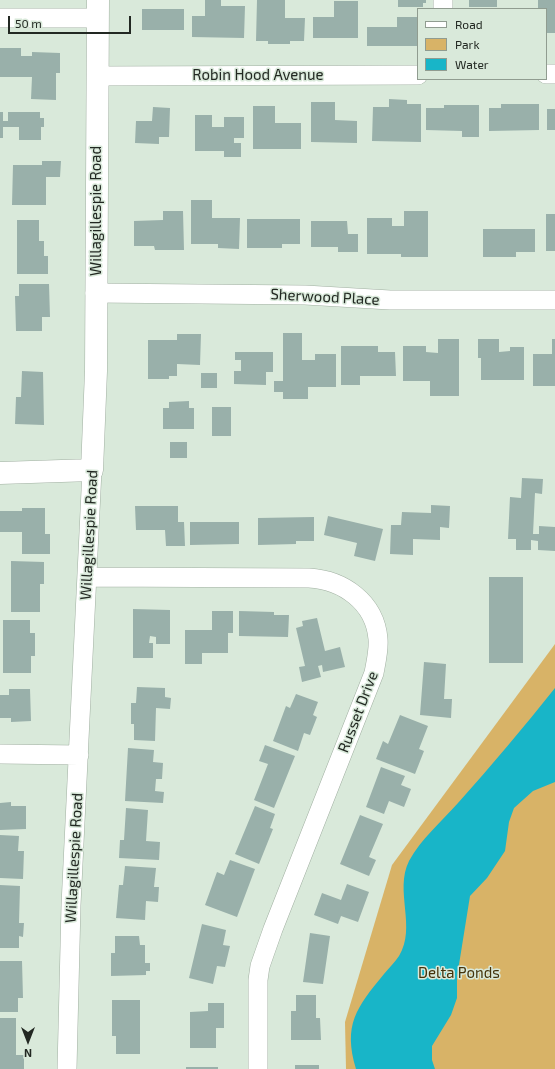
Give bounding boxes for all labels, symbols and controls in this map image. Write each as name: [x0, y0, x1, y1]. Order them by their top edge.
scale bar: [10, 8, 133, 34]
legend: [417, 8, 547, 80]
text: 50 m: [15, 16, 42, 30]
text: Road: [455, 17, 483, 31]
text: Park: [455, 37, 480, 51]
text: Water: [455, 57, 489, 71]
street label: Robin Hood Avenue: [192, 66, 324, 84]
street label: Willagillespie Road: [87, 146, 105, 276]
street label: Sherwood Place: [270, 285, 380, 309]
street label: Willagillespie Road: [77, 470, 101, 600]
street label: Russet Drive: [334, 669, 382, 755]
street label: Willagillespie Road: [62, 793, 86, 923]
park label: Delta Ponds: [418, 964, 500, 982]
north arrow: [8, 1021, 48, 1061]
text: N: [24, 1047, 32, 1060]

